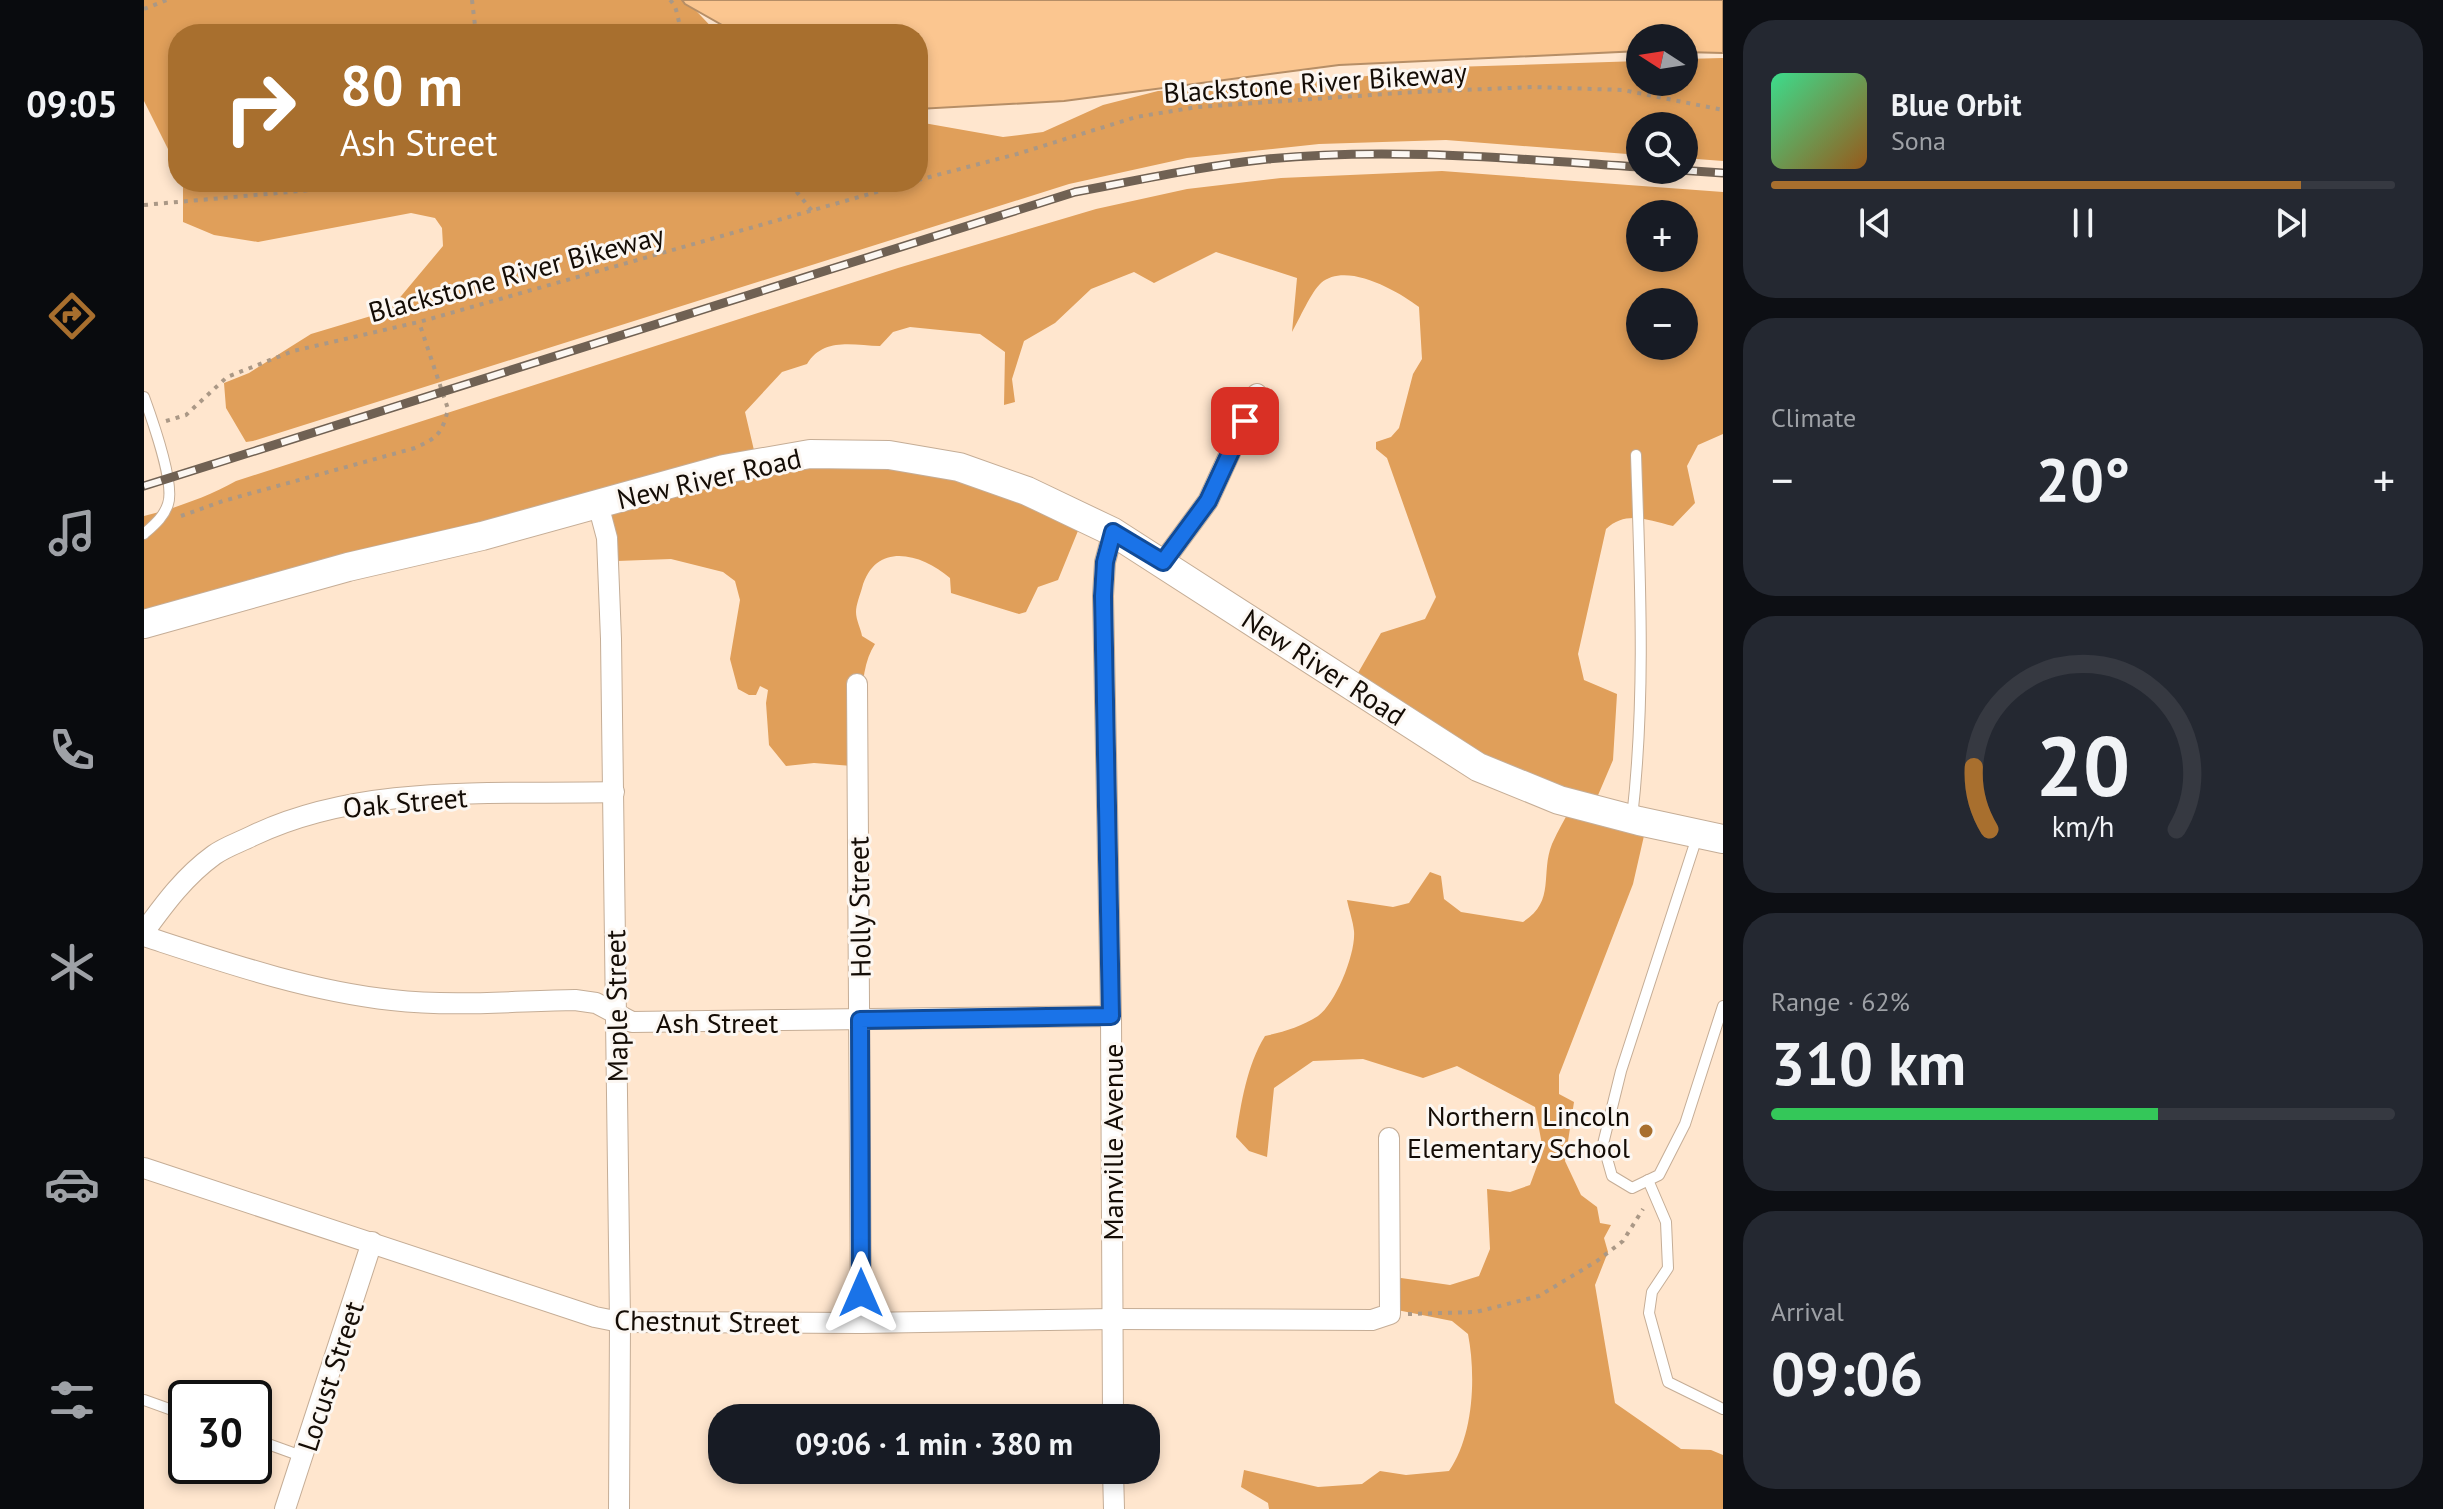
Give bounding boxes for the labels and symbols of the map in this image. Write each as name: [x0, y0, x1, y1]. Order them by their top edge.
north arrow: [1626, 24, 1698, 96]
street label: Blackstone River Bikeway: [1162, 53, 1468, 111]
street label: Blackstone River Bikeway: [364, 216, 668, 330]
pin: [1211, 387, 1279, 455]
street label: New River Road: [613, 439, 805, 517]
street label: New River Road: [1235, 600, 1413, 734]
street label: Oak Street: [341, 778, 469, 826]
street label: Holly Street: [839, 836, 879, 978]
street label: Maple Street: [596, 929, 636, 1083]
street label: Ash Street: [656, 1004, 779, 1041]
street label: Manville Avenue: [1094, 1044, 1131, 1240]
place label: Northern Lincoln Elementary School: [1407, 1097, 1630, 1166]
marker: Northern Lincoln Elementary School: [1637, 1122, 1655, 1140]
position arrow: [819, 1251, 903, 1335]
street label: Locust Street: [288, 1296, 372, 1456]
street label: Chestnut Street: [614, 1301, 801, 1341]
speed limit sign: 30: [168, 1380, 272, 1484]

